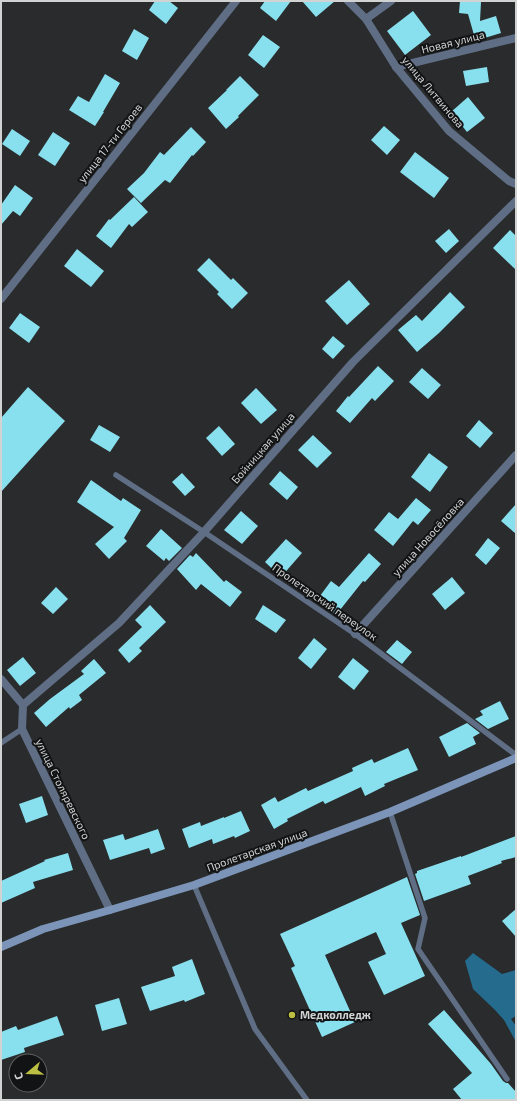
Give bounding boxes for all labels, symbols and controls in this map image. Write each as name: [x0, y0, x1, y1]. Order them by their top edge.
street label: Новая улица: [420, 27, 486, 57]
street label: улица Литвинова: [399, 53, 467, 131]
street label: улица 17-ти Героев: [75, 101, 145, 185]
street label: Бойницкая улица: [228, 410, 298, 486]
street label: улица Новосёловка: [389, 495, 467, 579]
street label: Пролетарский переулок: [270, 560, 380, 644]
street label: улица Столяревского: [33, 736, 93, 842]
street label: Пролетарская улица: [205, 825, 309, 875]
place label: Медколледж: [300, 1008, 371, 1021]
marker: Медколледж: [287, 1010, 297, 1020]
north arrow: [8, 1053, 48, 1093]
text: С: [11, 1071, 25, 1082]

